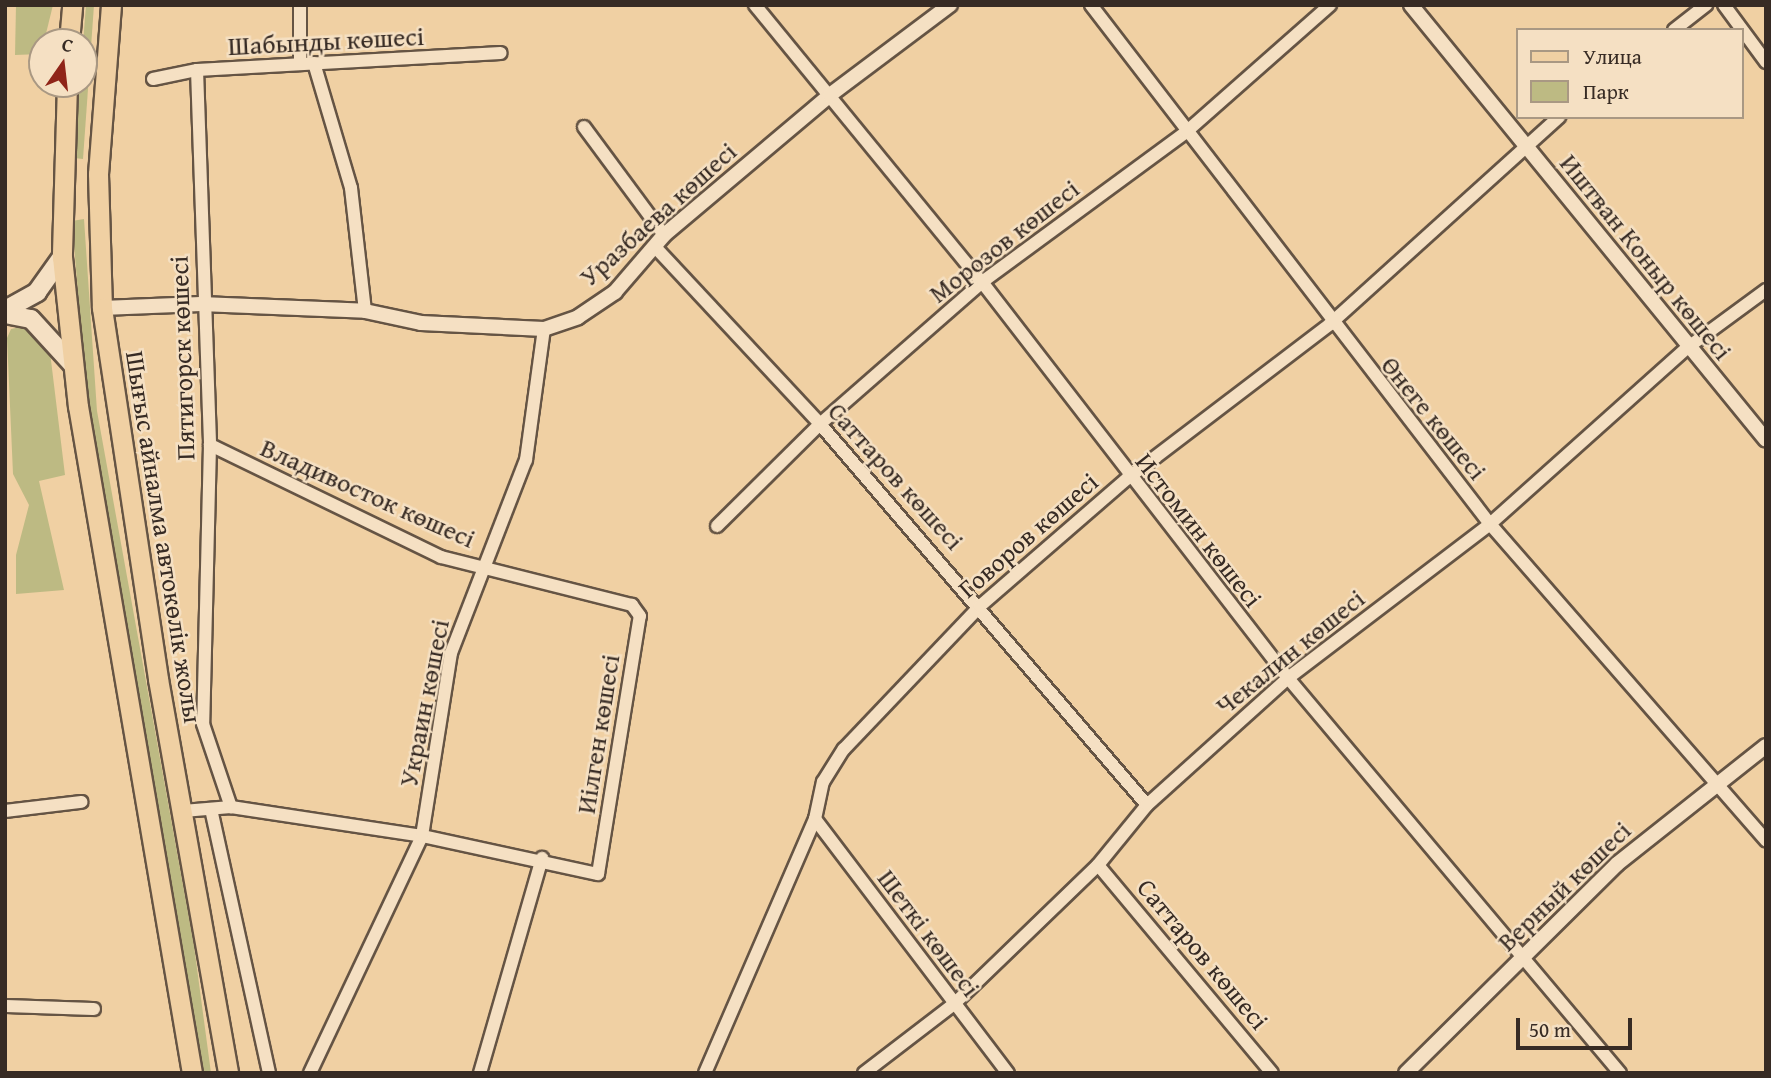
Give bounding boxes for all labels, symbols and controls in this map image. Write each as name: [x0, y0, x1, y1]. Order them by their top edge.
street label: Шабынды көшесі: [227, 20, 425, 62]
north arrow: [28, 28, 98, 98]
legend: [1516, 28, 1743, 119]
text: С: [59, 30, 76, 59]
text: Улица: [1583, 41, 1642, 72]
text: Парк: [1583, 76, 1629, 107]
street label: Уразбаева көшесі: [573, 136, 743, 292]
street label: Иштван Коныр көшесі: [1553, 148, 1739, 366]
street label: Морозов көшесі: [923, 173, 1085, 309]
street label: Пятигорск көшесі: [163, 255, 201, 461]
street label: Шығыс айналма автокөлік жолы: [119, 349, 209, 725]
street label: Өнеге көшесі: [1375, 350, 1493, 486]
street label: Саттаров көшесі: [822, 396, 970, 556]
street label: Владивосток көшесі: [256, 432, 480, 554]
street label: Истомин көшесі: [1129, 447, 1269, 613]
street label: Говоров көшесі: [952, 466, 1104, 604]
street label: Чекалин көшесі: [1209, 583, 1371, 721]
street label: Украин көшесі: [392, 617, 456, 789]
street label: Иілген көшесі: [570, 652, 626, 816]
street label: Верный көшесі: [1491, 815, 1637, 957]
street label: Шеткі көшесі: [871, 863, 987, 1003]
street label: Саттаров көшесі: [1131, 872, 1275, 1036]
scale bar: [1519, 1004, 1634, 1048]
text: 50 m: [1529, 1014, 1571, 1045]

